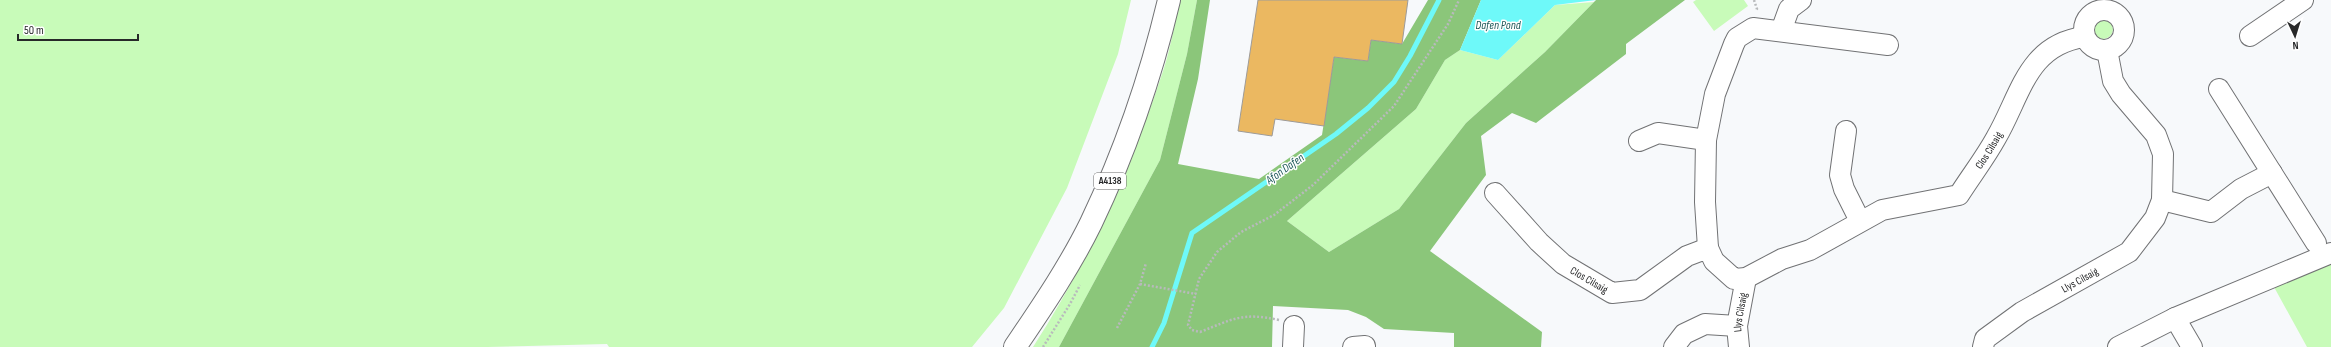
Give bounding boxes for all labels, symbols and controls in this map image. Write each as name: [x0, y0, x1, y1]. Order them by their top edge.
scale bar: [18, 16, 138, 42]
north arrow: [2275, 16, 2315, 56]
water label: Dafen Pond: [1475, 18, 1522, 33]
text: 50 m: [24, 23, 44, 38]
text: N: [2292, 39, 2299, 52]
street label: Clos Cilsaig: [1972, 128, 2005, 171]
water label: Afon Dafen: [1262, 150, 1307, 188]
road number: A4138: [1094, 173, 1126, 189]
street label: Clos Cilsaig: [1568, 263, 1611, 296]
street label: Llys Cilsaig: [2059, 264, 2101, 295]
street label: Llys Cilsaig: [1731, 291, 1750, 333]

